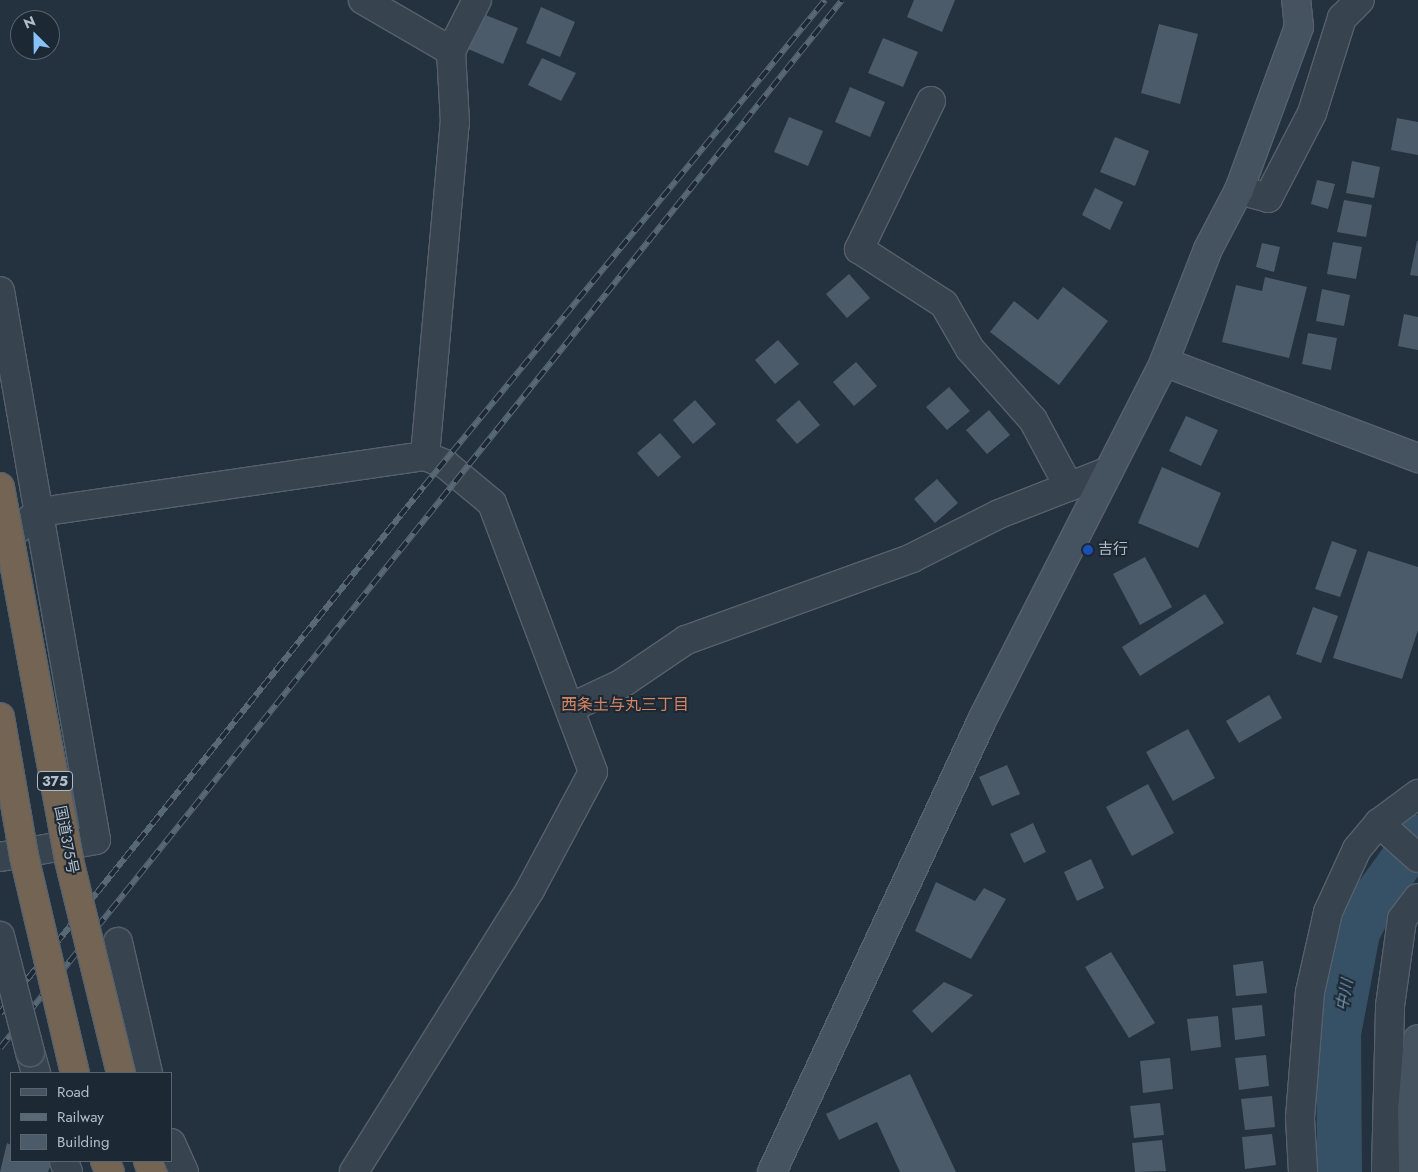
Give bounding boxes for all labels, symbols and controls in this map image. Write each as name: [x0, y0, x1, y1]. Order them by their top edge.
north arrow: [10, 10, 60, 60]
text: N: [21, 11, 39, 33]
place label: 吉行: [1098, 541, 1128, 559]
marker: 吉行: [1082, 544, 1094, 556]
district label: 西条土与丸三丁目: [561, 695, 689, 715]
road number: 375: [36, 769, 74, 792]
street label: 国道375号: [51, 804, 81, 876]
water label: 中川: [1333, 977, 1357, 1013]
legend: [10, 1072, 172, 1162]
text: Road: [57, 1081, 89, 1103]
text: Railway: [57, 1106, 104, 1128]
text: Building: [57, 1131, 109, 1153]

